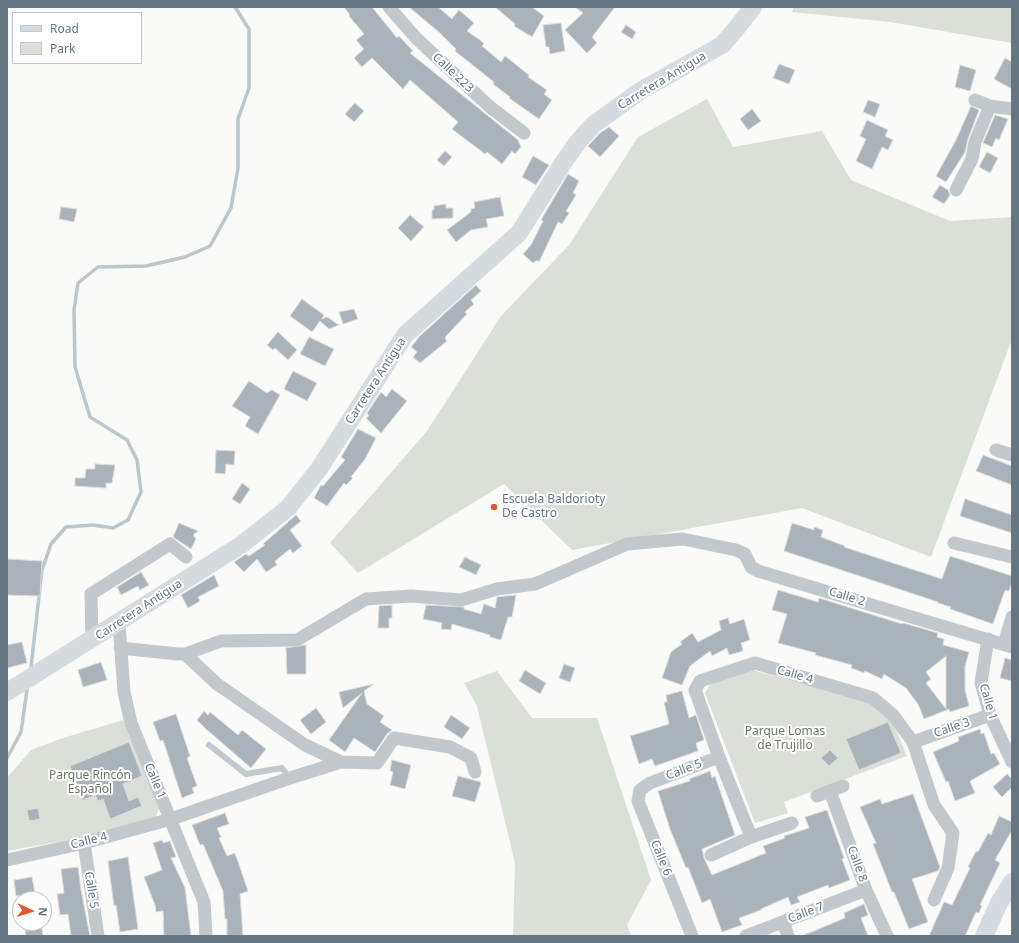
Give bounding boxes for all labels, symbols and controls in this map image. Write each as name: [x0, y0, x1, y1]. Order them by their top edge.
legend: [12, 12, 142, 64]
text: Road: [50, 20, 79, 37]
text: Park: [50, 40, 75, 57]
street label: Carretera Antigua: [615, 49, 709, 113]
street label: Calle 223: [429, 50, 477, 96]
street label: Carretera Antigua: [343, 335, 409, 427]
place label: Escuela Baldorioty De Castro: [502, 493, 605, 521]
marker: Escuela Baldorioty De Castro: [489, 502, 499, 512]
street label: Carretera Antigua: [93, 577, 185, 643]
street label: Calle 2: [827, 585, 867, 609]
street label: Calle 4: [775, 663, 815, 687]
street label: Calle 1: [976, 682, 1000, 722]
street label: Calle 3: [932, 715, 972, 741]
park label: Parque Lomas de Trujillo: [745, 725, 825, 753]
street label: Calle 5: [664, 757, 704, 783]
street label: Calle 1: [141, 761, 169, 801]
park label: Parque Rincón Español: [49, 769, 131, 797]
street label: Calle 4: [69, 830, 109, 852]
street label: Calle 6: [647, 838, 675, 878]
street label: Calle 8: [844, 844, 870, 884]
street label: Calle 5: [81, 870, 101, 910]
north arrow: [12, 891, 52, 931]
street label: Calle 7: [786, 900, 826, 926]
text: N: [36, 907, 51, 917]

